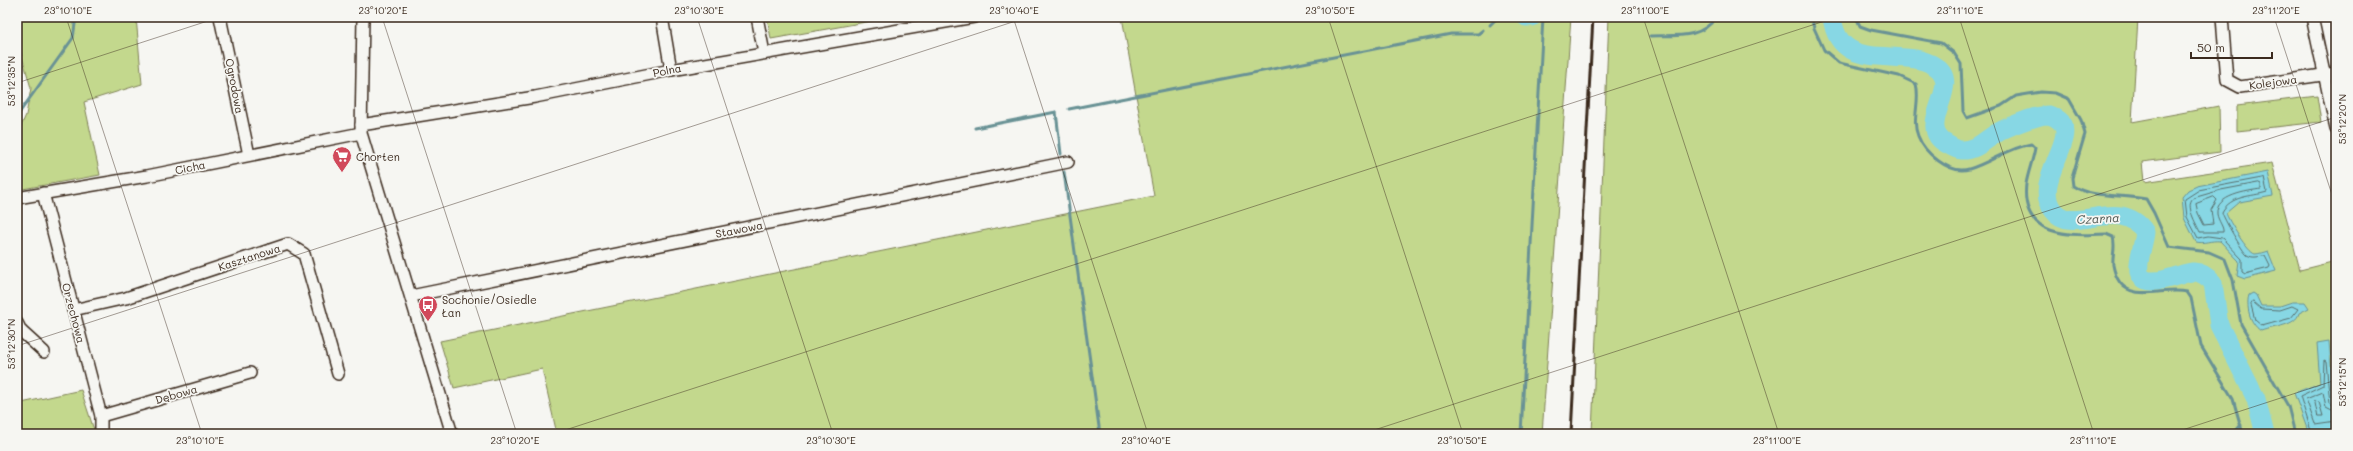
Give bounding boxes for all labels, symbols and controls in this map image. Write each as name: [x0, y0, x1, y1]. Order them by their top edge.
text: 23°10'10"E: [44, 3, 92, 17]
text: 23°10'20"E: [358, 3, 408, 17]
text: 23°10'30"E: [674, 3, 724, 17]
text: 23°10'40"E: [989, 3, 1039, 17]
text: 23°10'50"E: [1305, 3, 1355, 17]
text: 23°11'00"E: [1621, 3, 1669, 17]
text: 23°11'10"E: [1937, 3, 1983, 17]
text: 23°11'20"E: [2252, 3, 2300, 17]
scale bar: [2191, 34, 2272, 60]
text: 50 m: [2197, 39, 2225, 55]
text: 53°12'35"N: [4, 56, 18, 106]
street label: Ogrodowa: [222, 57, 248, 115]
street label: Polna: [651, 60, 683, 80]
street label: Kolejowa: [2248, 71, 2298, 93]
text: 53°12'20"N: [2335, 94, 2349, 144]
supermarket icon: Chorten: [331, 145, 353, 173]
place label: Chorten: [356, 149, 400, 164]
street label: Cicha: [173, 156, 207, 178]
water label: Czarna: [2076, 209, 2120, 227]
street label: Stawowa: [714, 217, 764, 241]
street label: Kasztanowa: [216, 240, 282, 274]
street label: Orzechowa: [59, 281, 89, 345]
place label: Sochonie/Osiedle Łan: [442, 292, 537, 320]
bus stop icon: Sochonie/Osiedle Łan: [417, 294, 439, 322]
text: 53°12'30"N: [4, 319, 18, 369]
text: 53°12'15"N: [2335, 358, 2349, 407]
street label: Dębowa: [153, 381, 199, 407]
text: 23°10'10"E: [176, 433, 224, 447]
text: 23°10'20"E: [490, 433, 540, 447]
text: 23°10'30"E: [806, 433, 856, 447]
text: 23°10'40"E: [1121, 433, 1171, 447]
text: 23°10'50"E: [1437, 433, 1487, 447]
text: 23°11'00"E: [1753, 433, 1801, 447]
text: 23°11'10"E: [2070, 433, 2116, 447]

